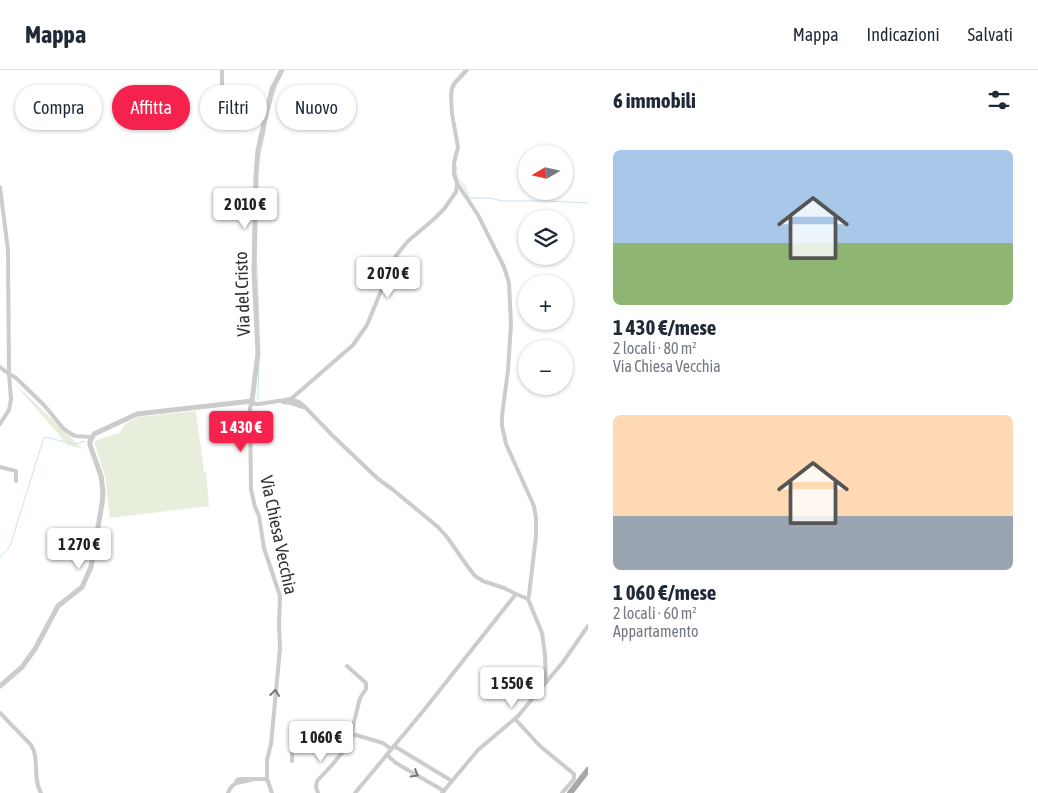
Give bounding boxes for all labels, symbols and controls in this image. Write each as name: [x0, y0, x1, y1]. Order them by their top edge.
text: Mappa: [25, 21, 86, 48]
text: Mappa: [793, 24, 839, 45]
text: Indicazioni: [867, 24, 940, 45]
text: Salvati: [968, 24, 1013, 45]
chip: Compra: [15, 85, 102, 130]
chip: Affitta: [112, 85, 190, 130]
chip: Filtri: [200, 85, 267, 130]
chip: Nuovo: [277, 85, 356, 130]
icon: filters: [985, 86, 1013, 114]
text: 6 immobili: [613, 88, 696, 112]
north arrow: [518, 145, 572, 200]
map controls: [518, 145, 573, 395]
icon: home: [768, 183, 858, 273]
pin: 2 010 €: [199, 188, 291, 230]
text: 2 010 €: [224, 195, 266, 213]
button: layers: [518, 210, 573, 265]
street label: Via del Cristo: [230, 251, 254, 337]
pin: 2 070 €: [342, 256, 434, 299]
text: 2 070 €: [367, 264, 409, 282]
button: +: [518, 275, 573, 330]
text: 1 430 €/mese: [613, 315, 716, 339]
text: 2 locali · 80 m²: [613, 339, 697, 357]
button: −: [518, 340, 573, 395]
text: Via Chiesa Vecchia: [613, 357, 721, 375]
pin: 1 430 €: [195, 410, 287, 453]
text: 1 430 €: [220, 418, 262, 436]
icon: home: [768, 448, 858, 538]
street label: Via Chiesa Vecchia: [256, 474, 302, 596]
pin: 1 270 €: [33, 528, 125, 570]
text: 1 270 €: [58, 535, 100, 553]
text: 1 060 €/mese: [613, 580, 716, 604]
text: 2 locali · 60 m²: [613, 604, 697, 622]
text: Appartamento: [613, 622, 699, 640]
pin: 1 550 €: [466, 666, 558, 709]
text: 1 550 €: [491, 674, 533, 692]
one-way arrow: [269, 689, 280, 697]
pin: 1 060 €: [275, 720, 367, 763]
text: 1 060 €: [300, 728, 342, 746]
one-way arrow: [409, 767, 418, 777]

